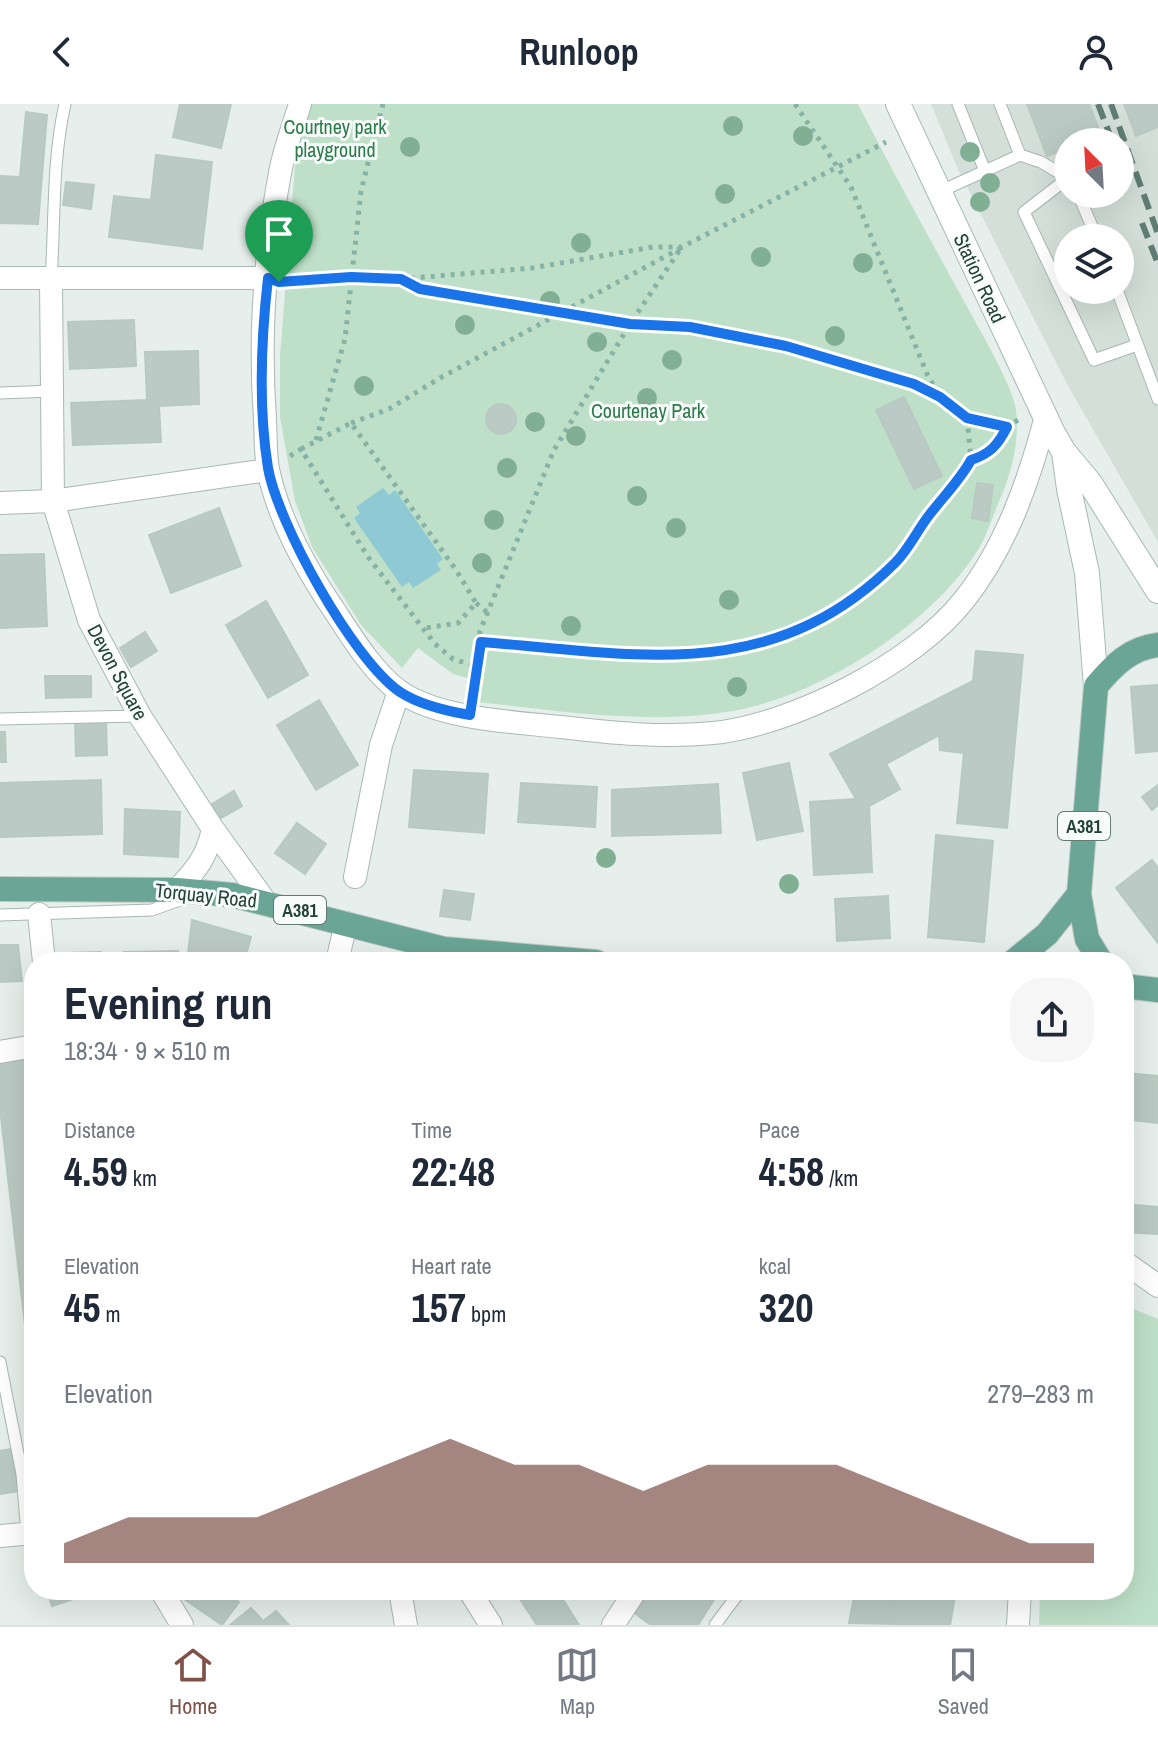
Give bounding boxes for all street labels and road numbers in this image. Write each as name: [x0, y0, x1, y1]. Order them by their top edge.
street label: Station Road: [948, 229, 1012, 327]
street label: Devon Square: [81, 619, 155, 725]
road number: A381: [1058, 812, 1110, 840]
street label: Torquay Road: [154, 876, 258, 914]
road number: A381: [274, 896, 326, 924]

